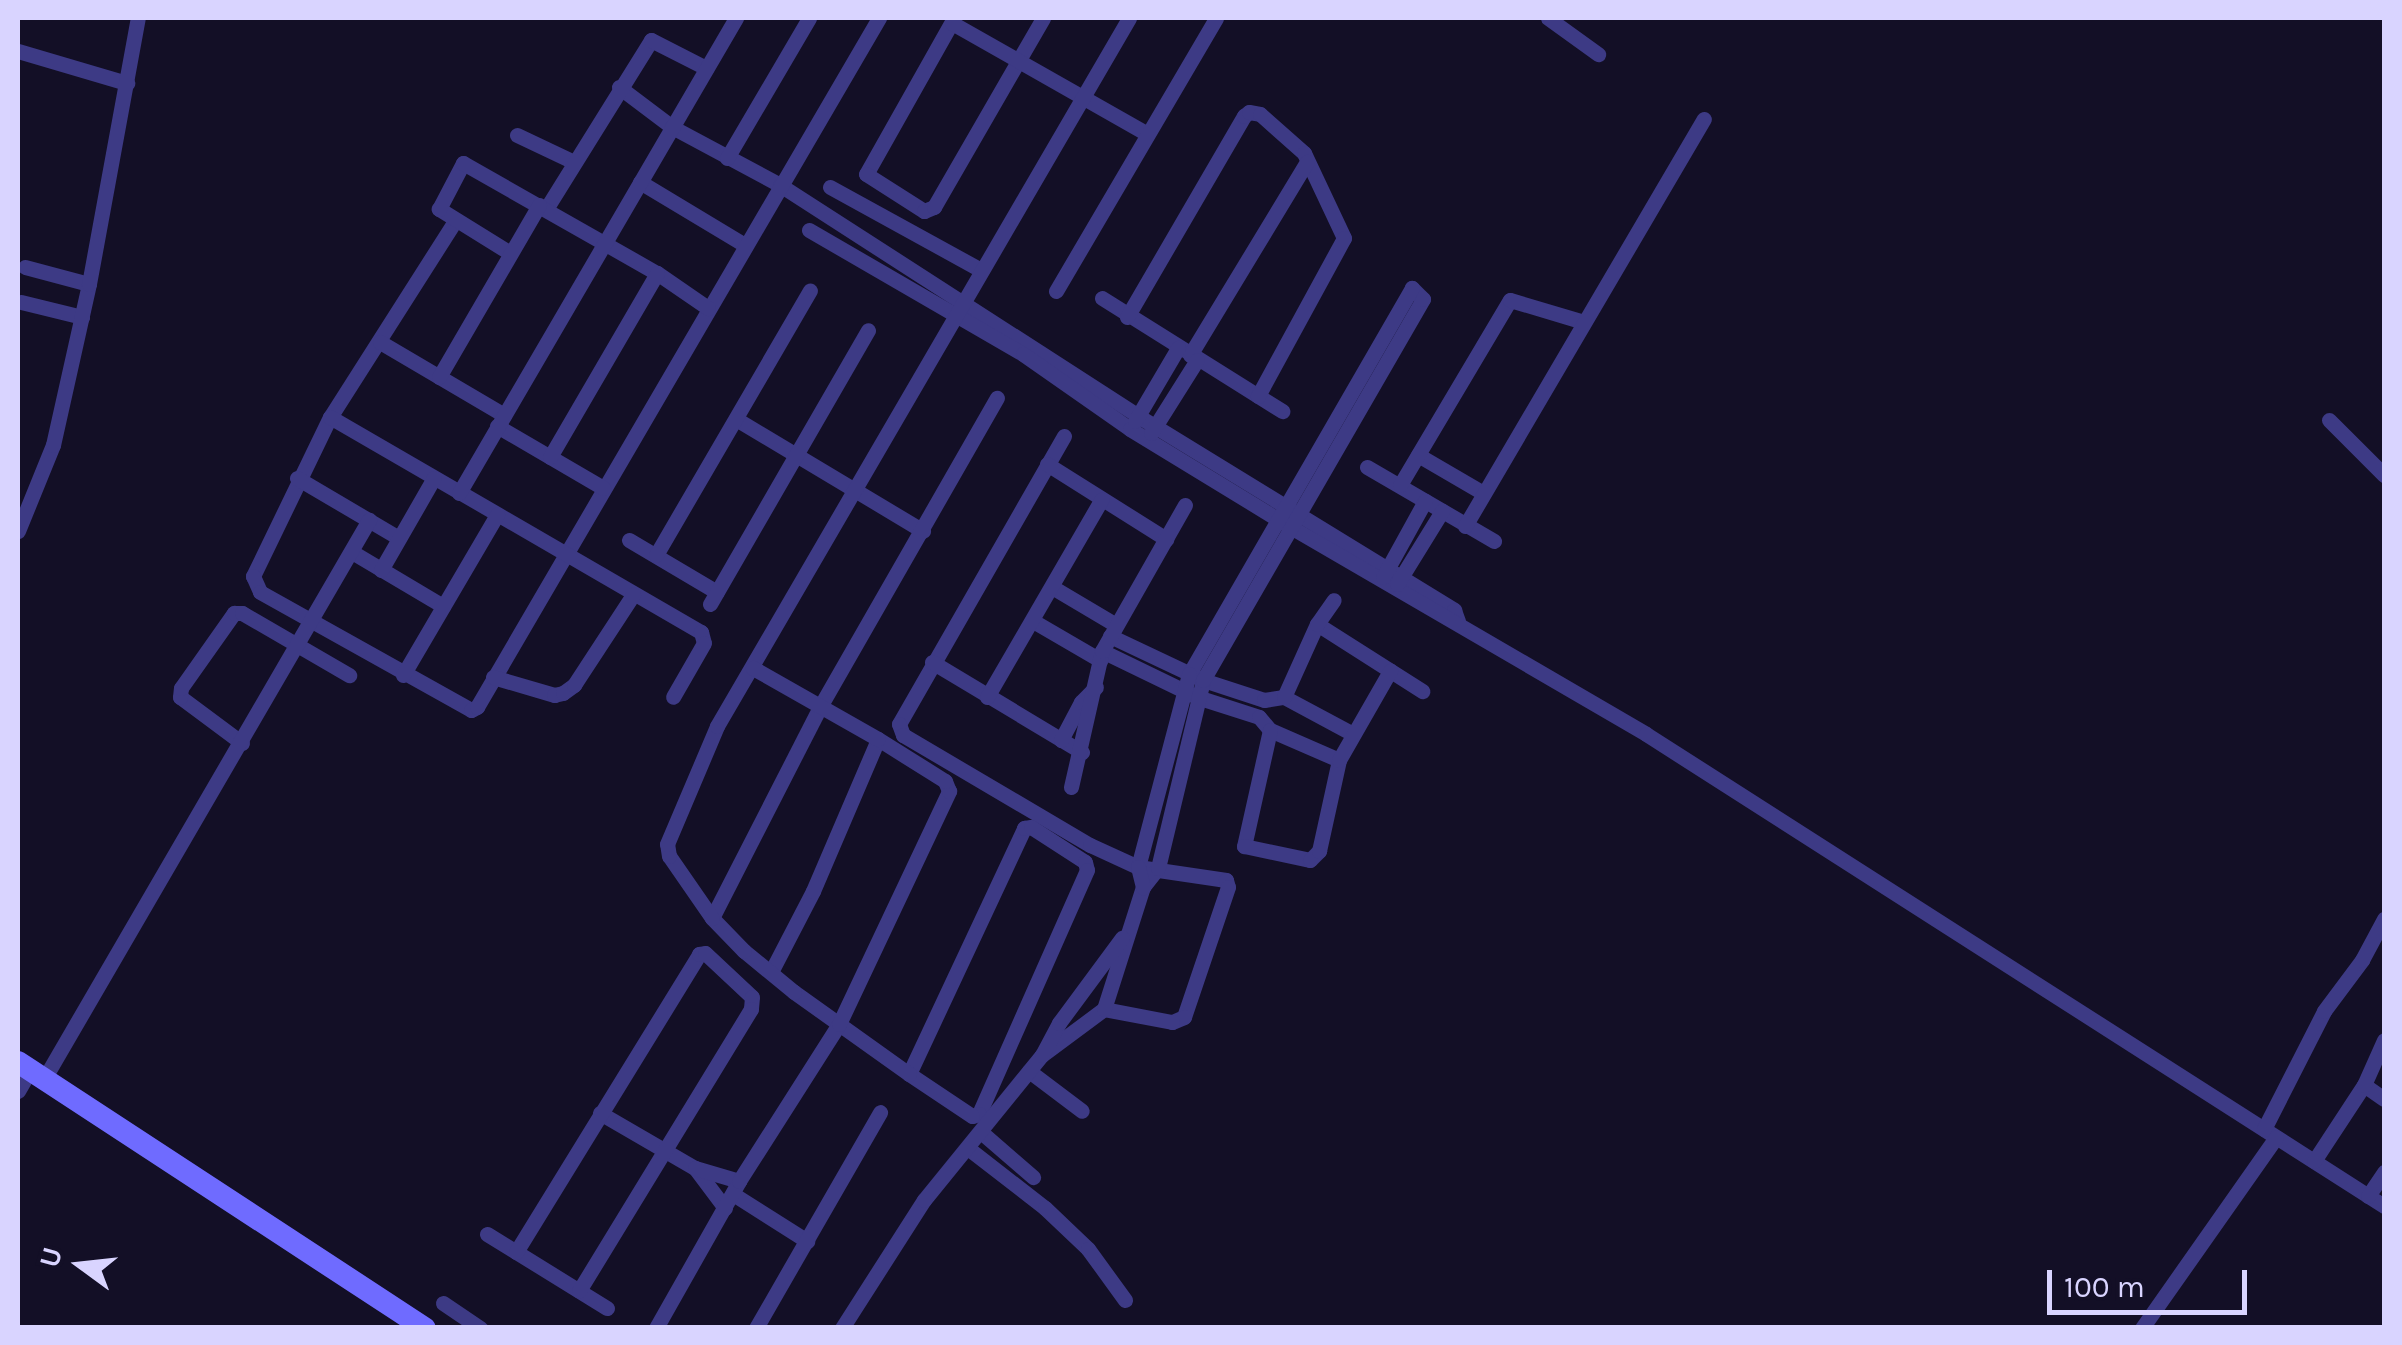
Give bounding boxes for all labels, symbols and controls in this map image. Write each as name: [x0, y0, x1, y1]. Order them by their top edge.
north arrow: [30, 1215, 130, 1315]
text: U: [32, 1244, 69, 1271]
scale bar: [2052, 1250, 2252, 1312]
text: 100 m: [2064, 1269, 2145, 1305]

